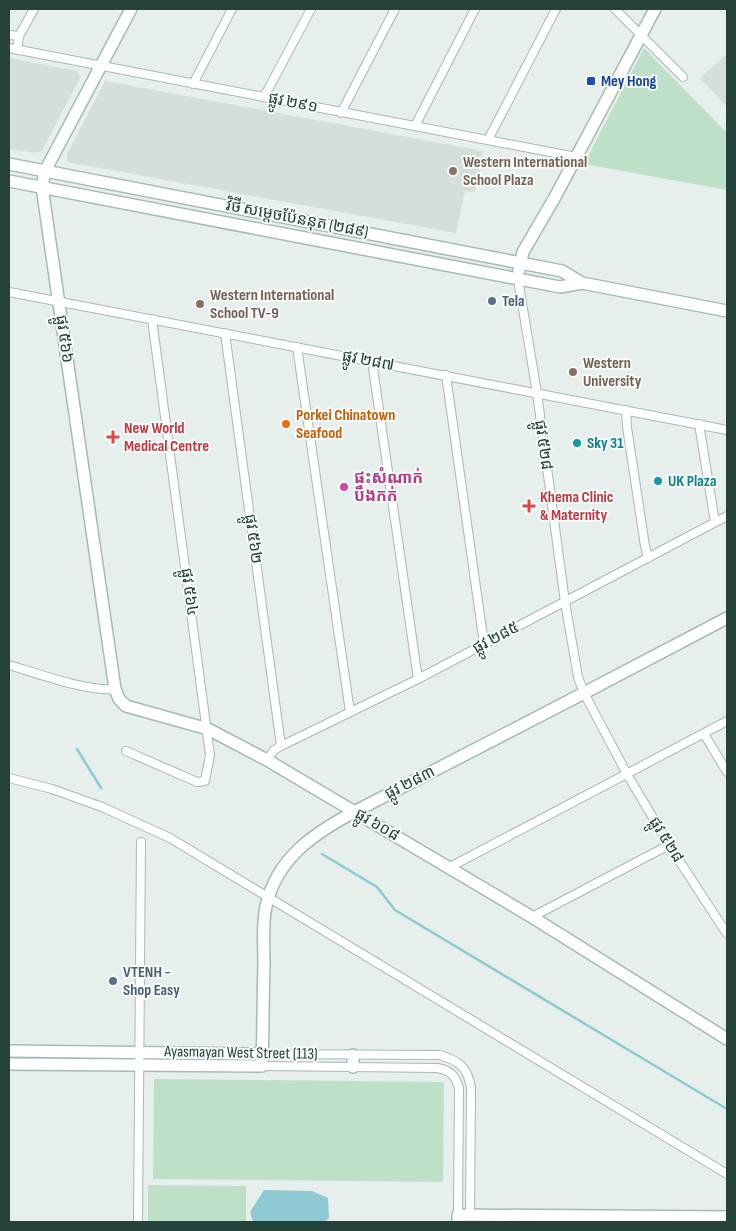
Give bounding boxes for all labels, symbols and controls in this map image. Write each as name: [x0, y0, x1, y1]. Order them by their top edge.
place label: Mey Hong: [601, 72, 657, 91]
marker: Mey Hong: [585, 75, 597, 87]
street label: ផ្លូវ ២៩១: [266, 89, 319, 121]
place label: Western International School Plaza: [463, 153, 587, 190]
marker: Western International School Plaza: [447, 165, 459, 177]
street label: វិថី សម្តេចប៉ែននុត (២៨៩): [223, 193, 370, 243]
place label: Western International School TV-9: [210, 286, 334, 323]
place label: Tela: [502, 292, 525, 311]
marker: Tela: [486, 295, 498, 307]
marker: Western International School TV-9: [194, 298, 206, 310]
street label: ផ្លូវ ៥៦៦: [48, 314, 77, 365]
street label: ផ្លូវ ២៨៧: [340, 347, 396, 379]
place label: Western University: [583, 354, 642, 391]
marker: Western University: [567, 366, 579, 378]
place label: Porkei Chinatown Seafood: [296, 406, 395, 443]
marker: Porkei Chinatown Seafood: [280, 418, 292, 430]
place label: New World Medical Centre: [124, 419, 209, 456]
street label: ផ្លូវ ៥២៨: [526, 419, 556, 472]
marker: New World Medical Centre: [106, 430, 120, 444]
place label: Sky 31: [587, 434, 624, 453]
marker: Sky 31: [571, 437, 583, 449]
place label: ផ្ទះសំណាក់ បឹងកក់: [354, 466, 423, 506]
place label: UK Plaza: [668, 472, 716, 491]
marker: UK Plaza: [652, 475, 664, 487]
marker: ផ្ទះសំណាក់ បឹងកក់: [338, 481, 350, 493]
place label: Khema Clinic & Maternity: [540, 488, 614, 525]
marker: Khema Clinic & Maternity: [522, 499, 536, 513]
street label: ផ្លូវ ៥៦២: [236, 513, 266, 566]
street label: ផ្លូវ ៥៦៤: [173, 567, 202, 618]
street label: ផ្លូវ ២៨៥: [469, 618, 524, 661]
street label: ផ្លូវ ២៨៣: [382, 762, 440, 807]
street label: ផ្លូវ ៦០៨: [349, 805, 403, 849]
street label: ផ្លូវ ៥២៨: [641, 814, 687, 868]
place label: VTENH - Shop Easy: [123, 963, 180, 1000]
marker: VTENH - Shop Easy: [107, 975, 119, 987]
street label: Ayasmayan West Street (113): [163, 1042, 318, 1064]

